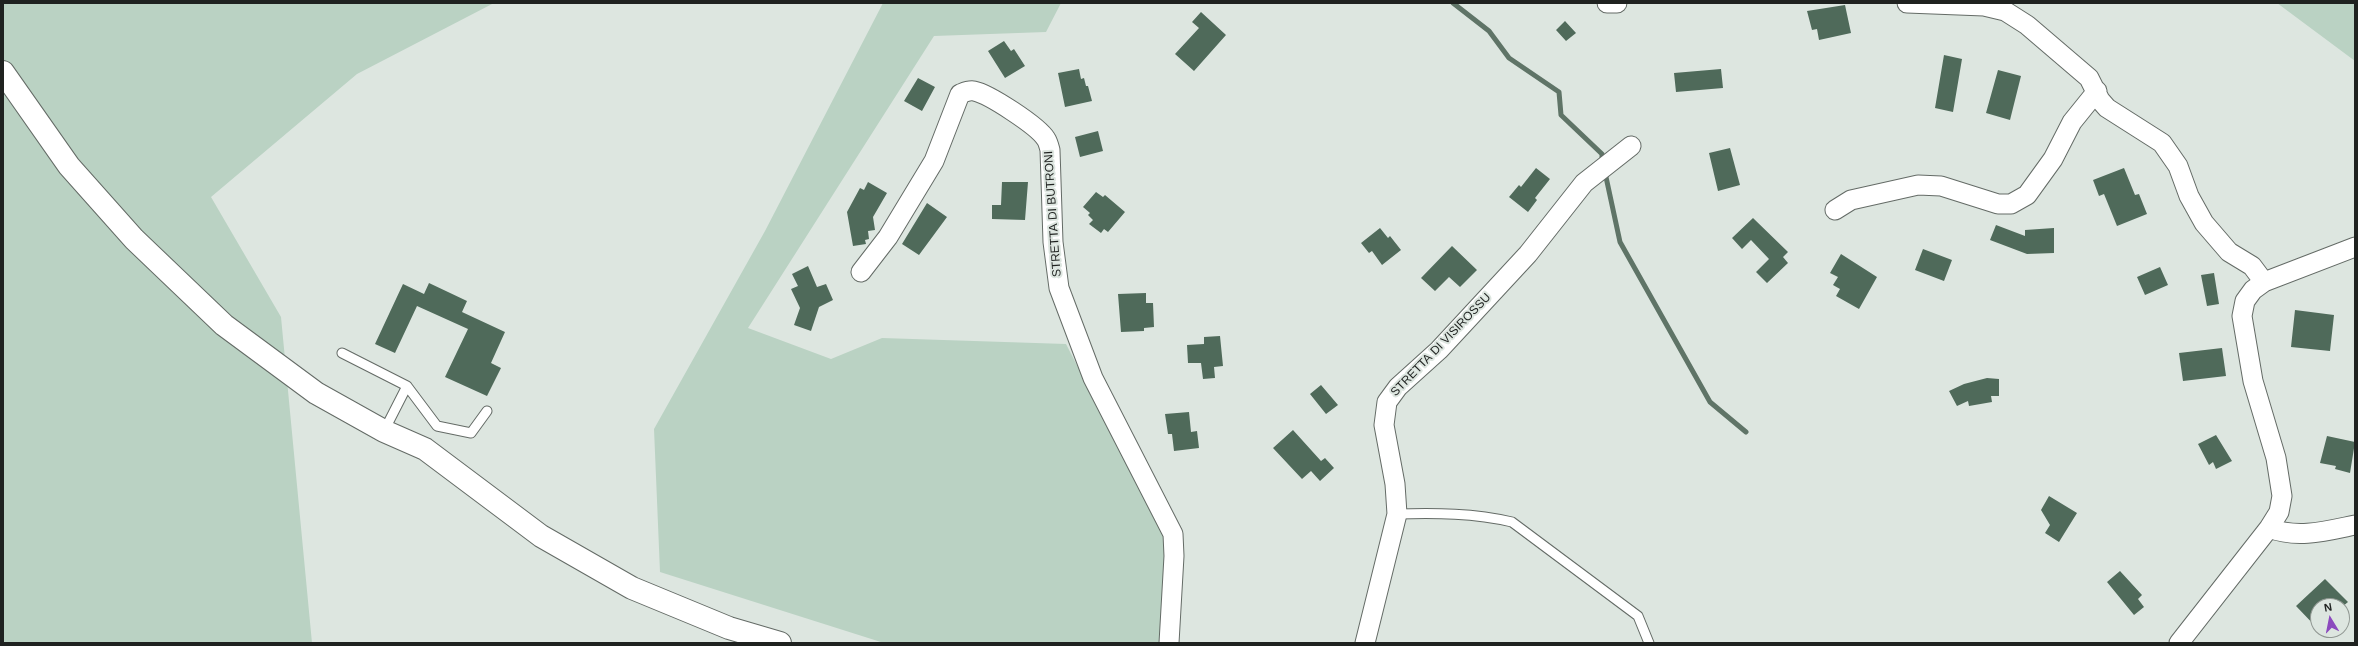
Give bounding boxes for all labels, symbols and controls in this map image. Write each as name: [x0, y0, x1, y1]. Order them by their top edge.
street label: STRETTA DI BUTRONI: [1041, 150, 1065, 278]
street label: STRETTA DI VISIROSSU: [1388, 290, 1494, 400]
north arrow: [2310, 598, 2350, 638]
text: N: [2323, 601, 2333, 614]

